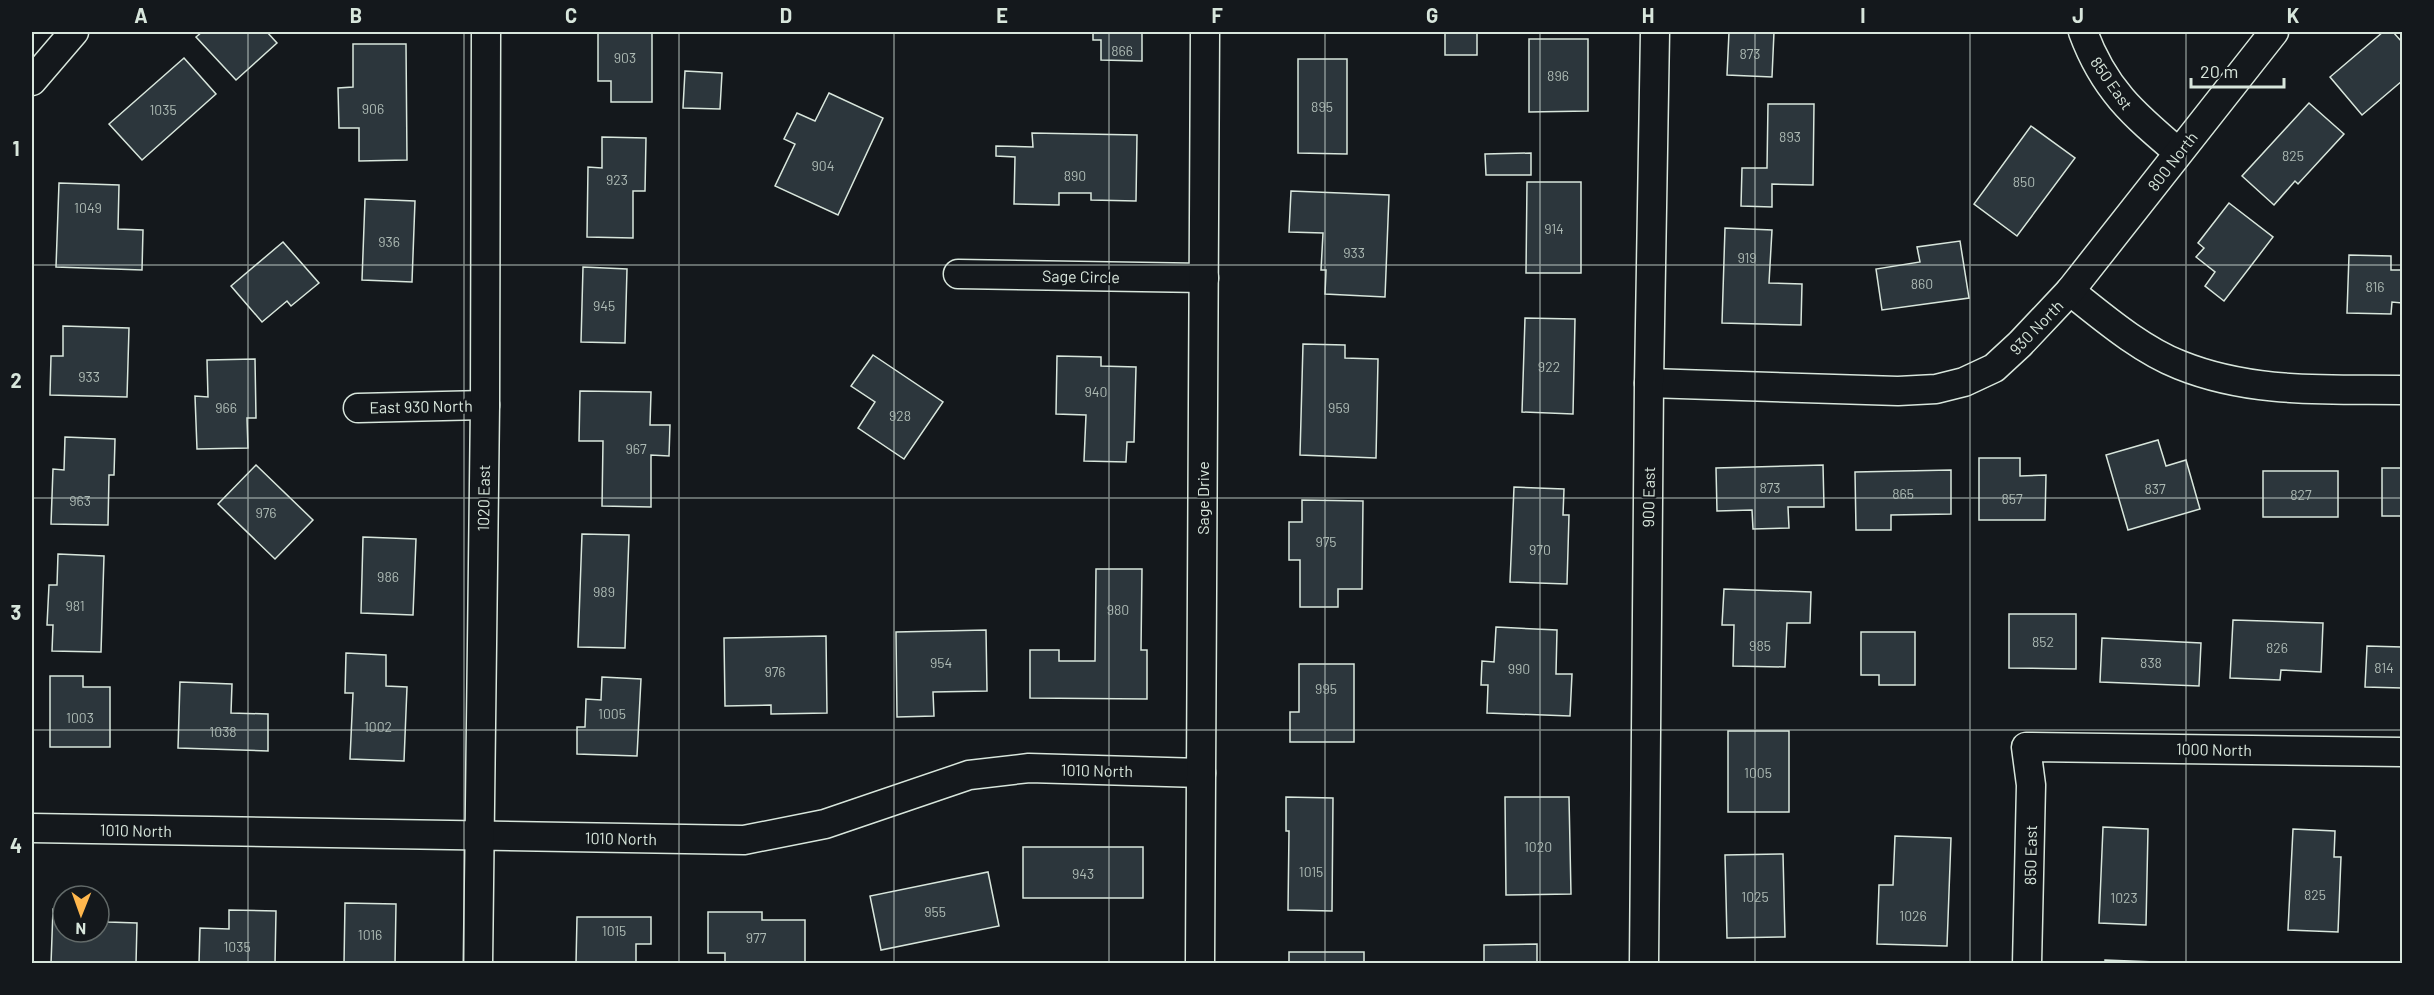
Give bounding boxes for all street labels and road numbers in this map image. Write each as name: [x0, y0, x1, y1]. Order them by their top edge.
street label: 850 East: [2087, 53, 2137, 113]
street label: 800 North: [2143, 128, 2201, 194]
street label: Sage Circle: [1042, 266, 1120, 286]
street label: 930 North: [2005, 296, 2067, 358]
street label: East 930 North: [369, 396, 473, 416]
street label: Sage Drive: [1193, 461, 1212, 535]
street label: 1020 East: [473, 464, 493, 532]
street label: 900 East: [1638, 466, 1658, 528]
street label: 1000 North: [2176, 739, 2252, 759]
street label: 1010 North: [1061, 760, 1133, 780]
street label: 1010 North: [100, 820, 172, 840]
street label: 850 East: [2020, 825, 2040, 885]
street label: 1010 North: [585, 828, 657, 848]

